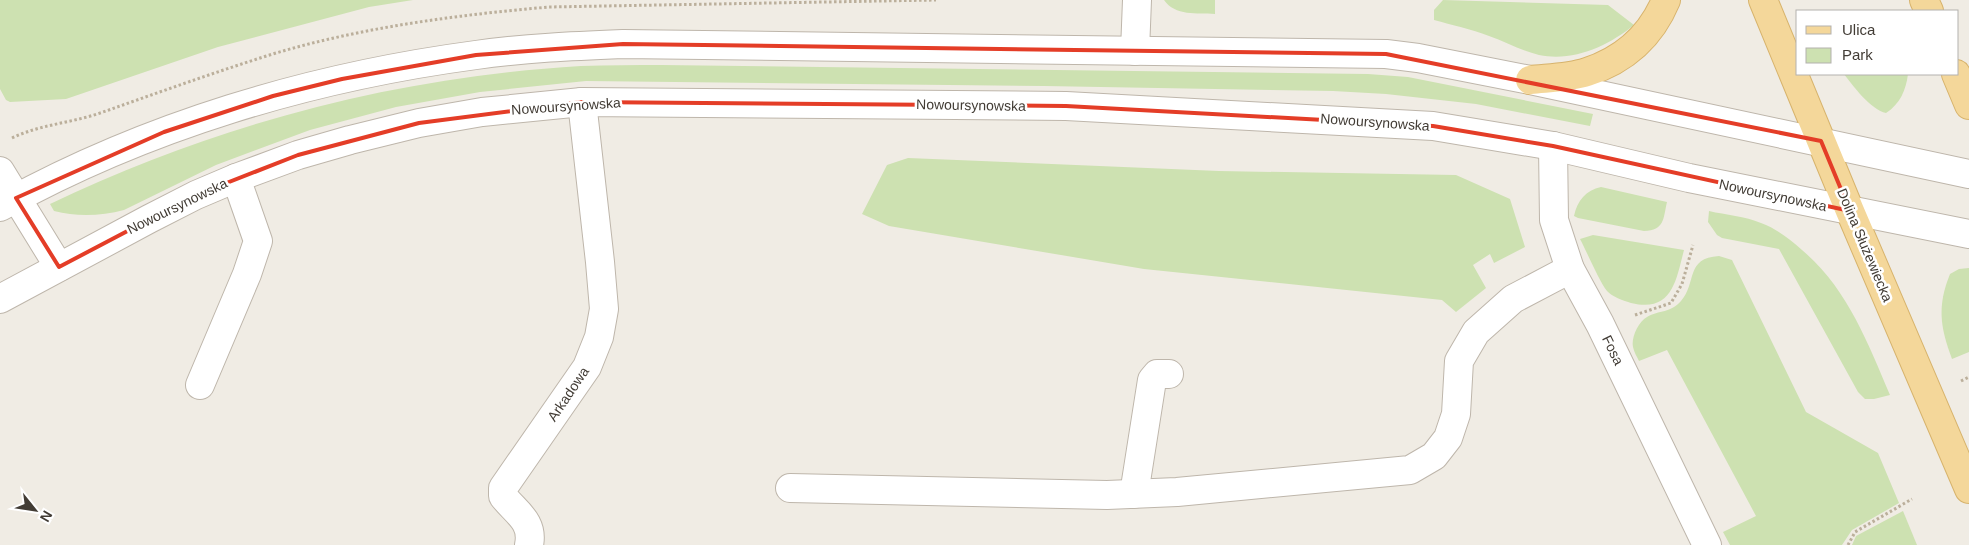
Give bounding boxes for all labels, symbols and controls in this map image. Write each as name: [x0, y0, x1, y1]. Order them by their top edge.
legend: [1796, 10, 1959, 75]
text: Ulica: [1842, 21, 1876, 38]
text: Park: [1842, 46, 1873, 63]
street label: Nowoursynowska: [511, 94, 621, 118]
street label: Nowoursynowska: [916, 96, 1026, 114]
street label: Nowoursynowska: [1320, 110, 1430, 134]
street label: Nowoursynowska: [124, 175, 230, 237]
street label: Nowoursynowska: [1718, 176, 1829, 214]
street label: Dolina Służewiecka: [1834, 186, 1896, 304]
street label: Fosa: [1599, 333, 1627, 368]
street label: Arkadowa: [544, 364, 592, 424]
north arrow: [10, 485, 60, 535]
text: N: [37, 508, 56, 525]

